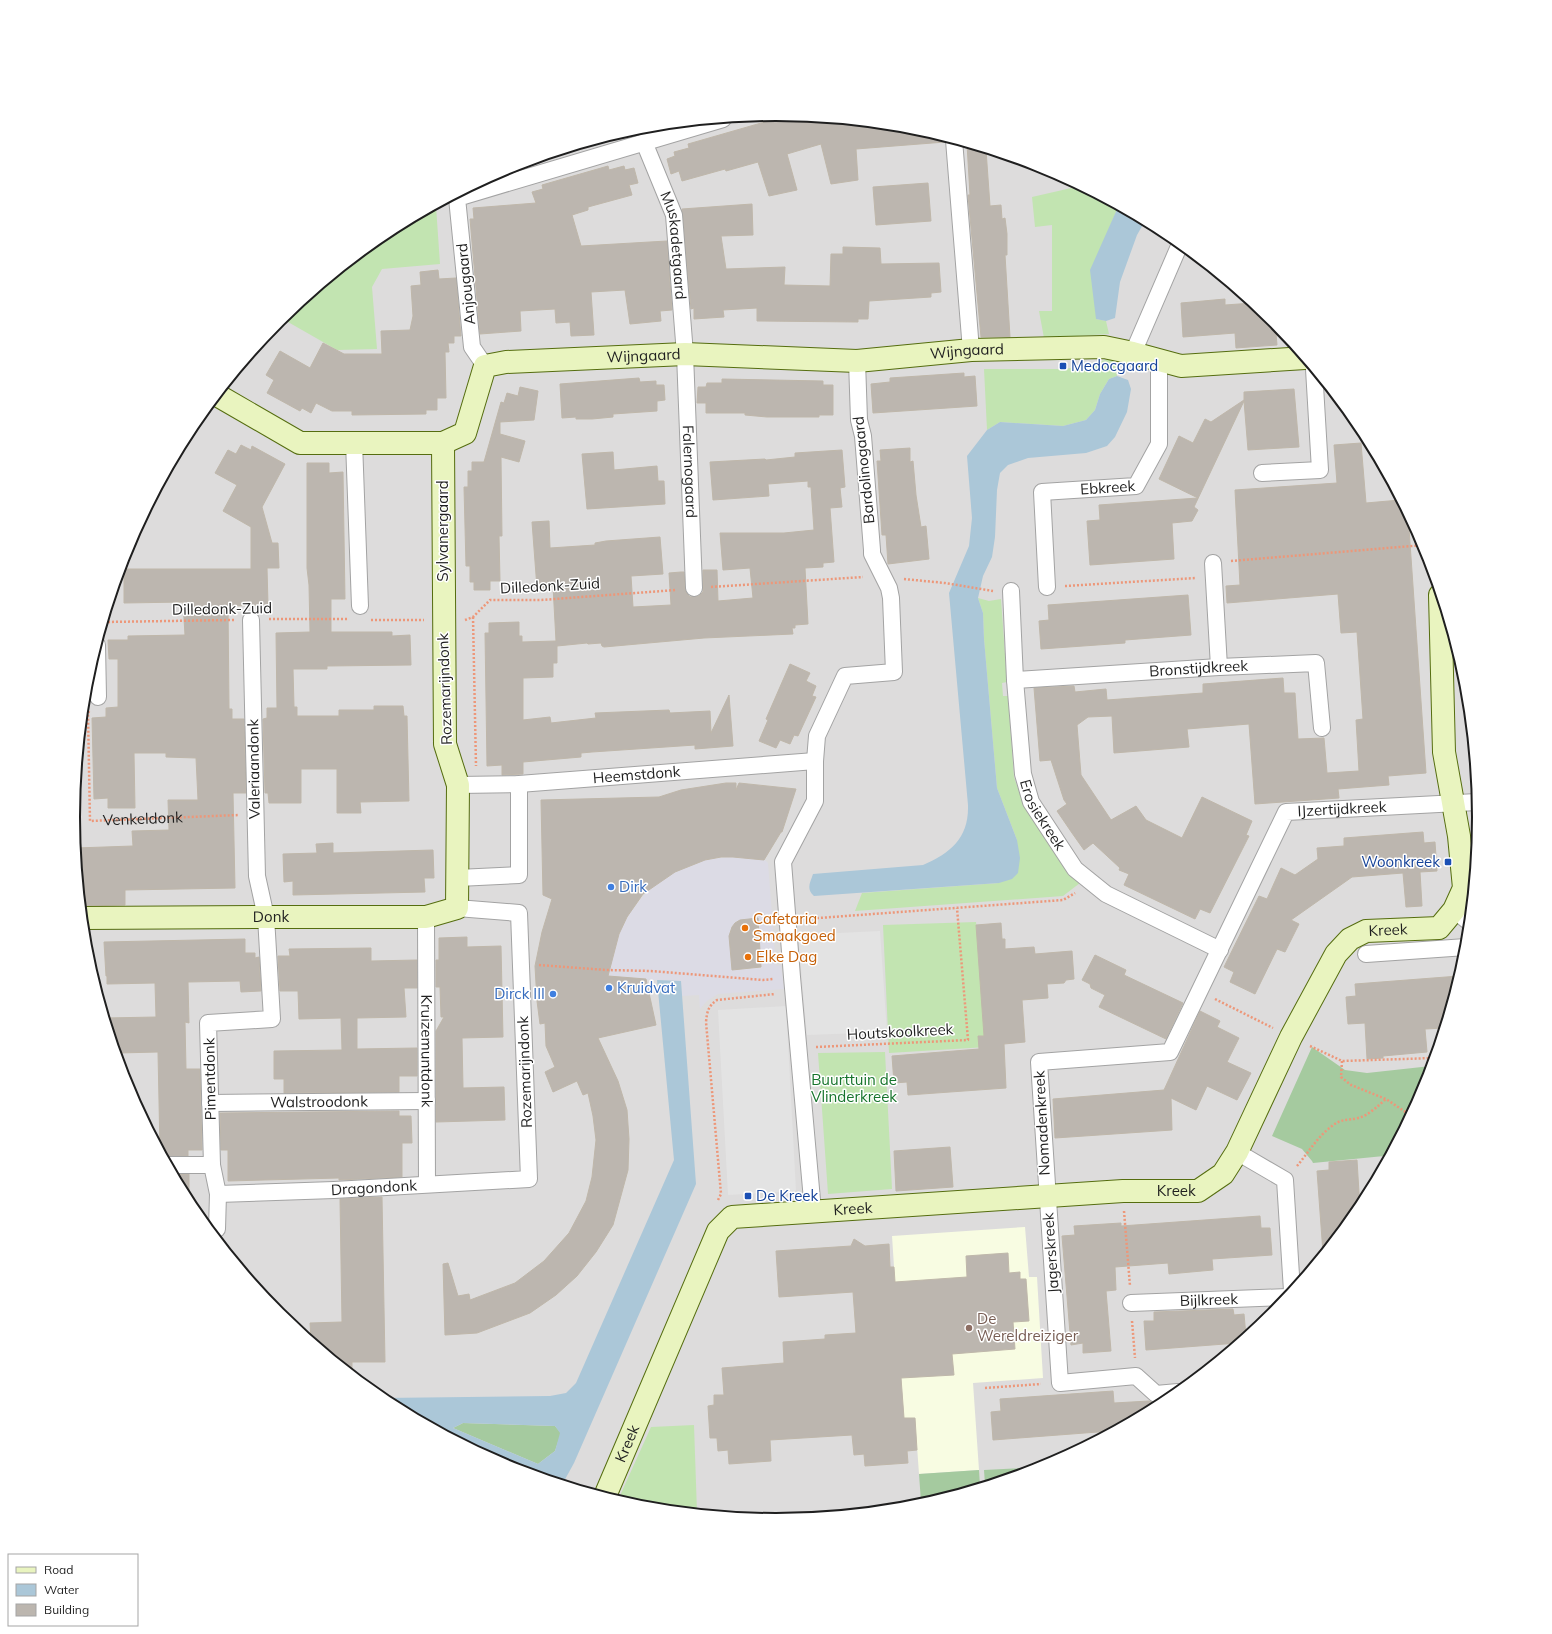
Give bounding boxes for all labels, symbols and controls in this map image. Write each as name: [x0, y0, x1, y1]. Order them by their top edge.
street label: Muskadetgaard: [656, 188, 691, 300]
street label: Anjougaard: [452, 242, 479, 326]
street label: Wijngaard: [929, 339, 1004, 363]
street label: Wijngaard: [606, 344, 681, 366]
place label: Medocgaard: [1071, 356, 1158, 375]
marker: Medocgaard: [1058, 361, 1068, 371]
street label: Bardolinogaard: [848, 415, 879, 525]
street label: Falernogaard: [679, 425, 701, 518]
street label: Ebkreek: [1080, 476, 1136, 499]
street label: Sylvanergaard: [433, 480, 452, 582]
street label: Dilledonk-Zuid: [499, 573, 600, 598]
street label: Dilledonk-Zuid: [172, 598, 272, 619]
street label: Rozemarijndonk: [433, 632, 456, 745]
street label: Bronstijdkreek: [1149, 656, 1249, 680]
street label: Valeriaandonk: [243, 718, 264, 819]
street label: Heemstdonk: [592, 761, 681, 787]
street label: Erosiekreek: [1016, 777, 1070, 854]
street label: IJzertijdkreek: [1297, 797, 1387, 820]
street label: Venkeldonk: [102, 807, 183, 829]
place label: Woonkreek: [1361, 852, 1440, 871]
marker: Woonkreek: [1443, 857, 1453, 867]
place label: Dirk: [619, 877, 647, 896]
marker: Dirk: [606, 882, 616, 892]
street label: Donk: [253, 907, 289, 926]
place label: Cafetaria Smaakgoed: [753, 909, 836, 945]
street label: Kreek: [1368, 919, 1408, 940]
marker: Cafetaria Smaakgoed: [740, 923, 750, 933]
place label: Elke Dag: [756, 947, 817, 966]
marker: Elke Dag: [743, 952, 753, 962]
place label: Kruidvat: [617, 978, 675, 997]
marker: Kruidvat: [604, 983, 614, 993]
place label: Dirck III: [494, 984, 545, 1003]
marker: Dirck III: [548, 989, 558, 999]
street label: Kruizemuntdonk: [417, 994, 437, 1108]
street label: Rozemarijndonk: [513, 1015, 536, 1128]
street label: Houtskoolkreek: [846, 1019, 954, 1044]
street label: Pimentdonk: [199, 1037, 220, 1121]
park label: Buurttuin de Vlinderkreek: [811, 1070, 897, 1106]
street label: Nomadenkreek: [1029, 1070, 1054, 1176]
street label: Walstroodonk: [270, 1092, 368, 1111]
street label: Dragondonk: [330, 1175, 418, 1199]
street label: Kreek: [1157, 1181, 1196, 1200]
place label: De Kreek: [756, 1186, 818, 1205]
marker: De Kreek: [743, 1191, 753, 1201]
street label: Kreek: [833, 1198, 873, 1219]
street label: Jagerskreek: [1038, 1212, 1063, 1294]
street label: Bijlkreek: [1180, 1289, 1239, 1310]
place label: De Wereldreiziger: [977, 1309, 1079, 1345]
marker: De Wereldreiziger: [964, 1323, 974, 1333]
street label: Kreek: [611, 1421, 643, 1465]
legend: [8, 1554, 138, 1626]
text: Road: [44, 1562, 73, 1577]
text: Water: [44, 1582, 80, 1597]
text: Building: [44, 1602, 89, 1617]

